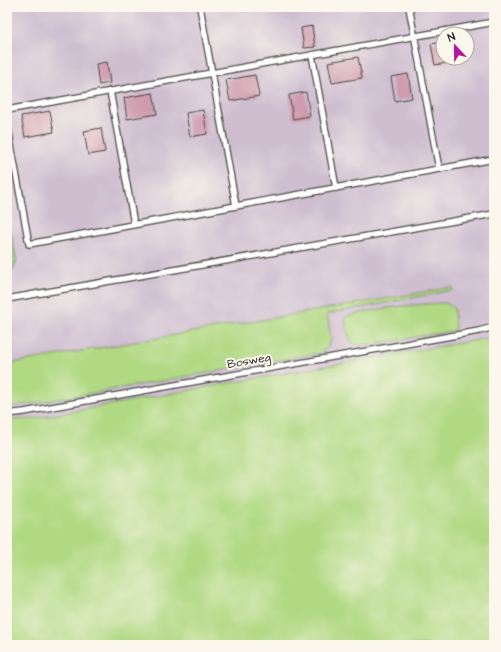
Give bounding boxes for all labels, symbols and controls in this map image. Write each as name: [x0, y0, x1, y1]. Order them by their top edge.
north arrow: [435, 26, 475, 66]
text: N: [445, 29, 458, 45]
street label: Bosweg: [226, 349, 272, 374]

